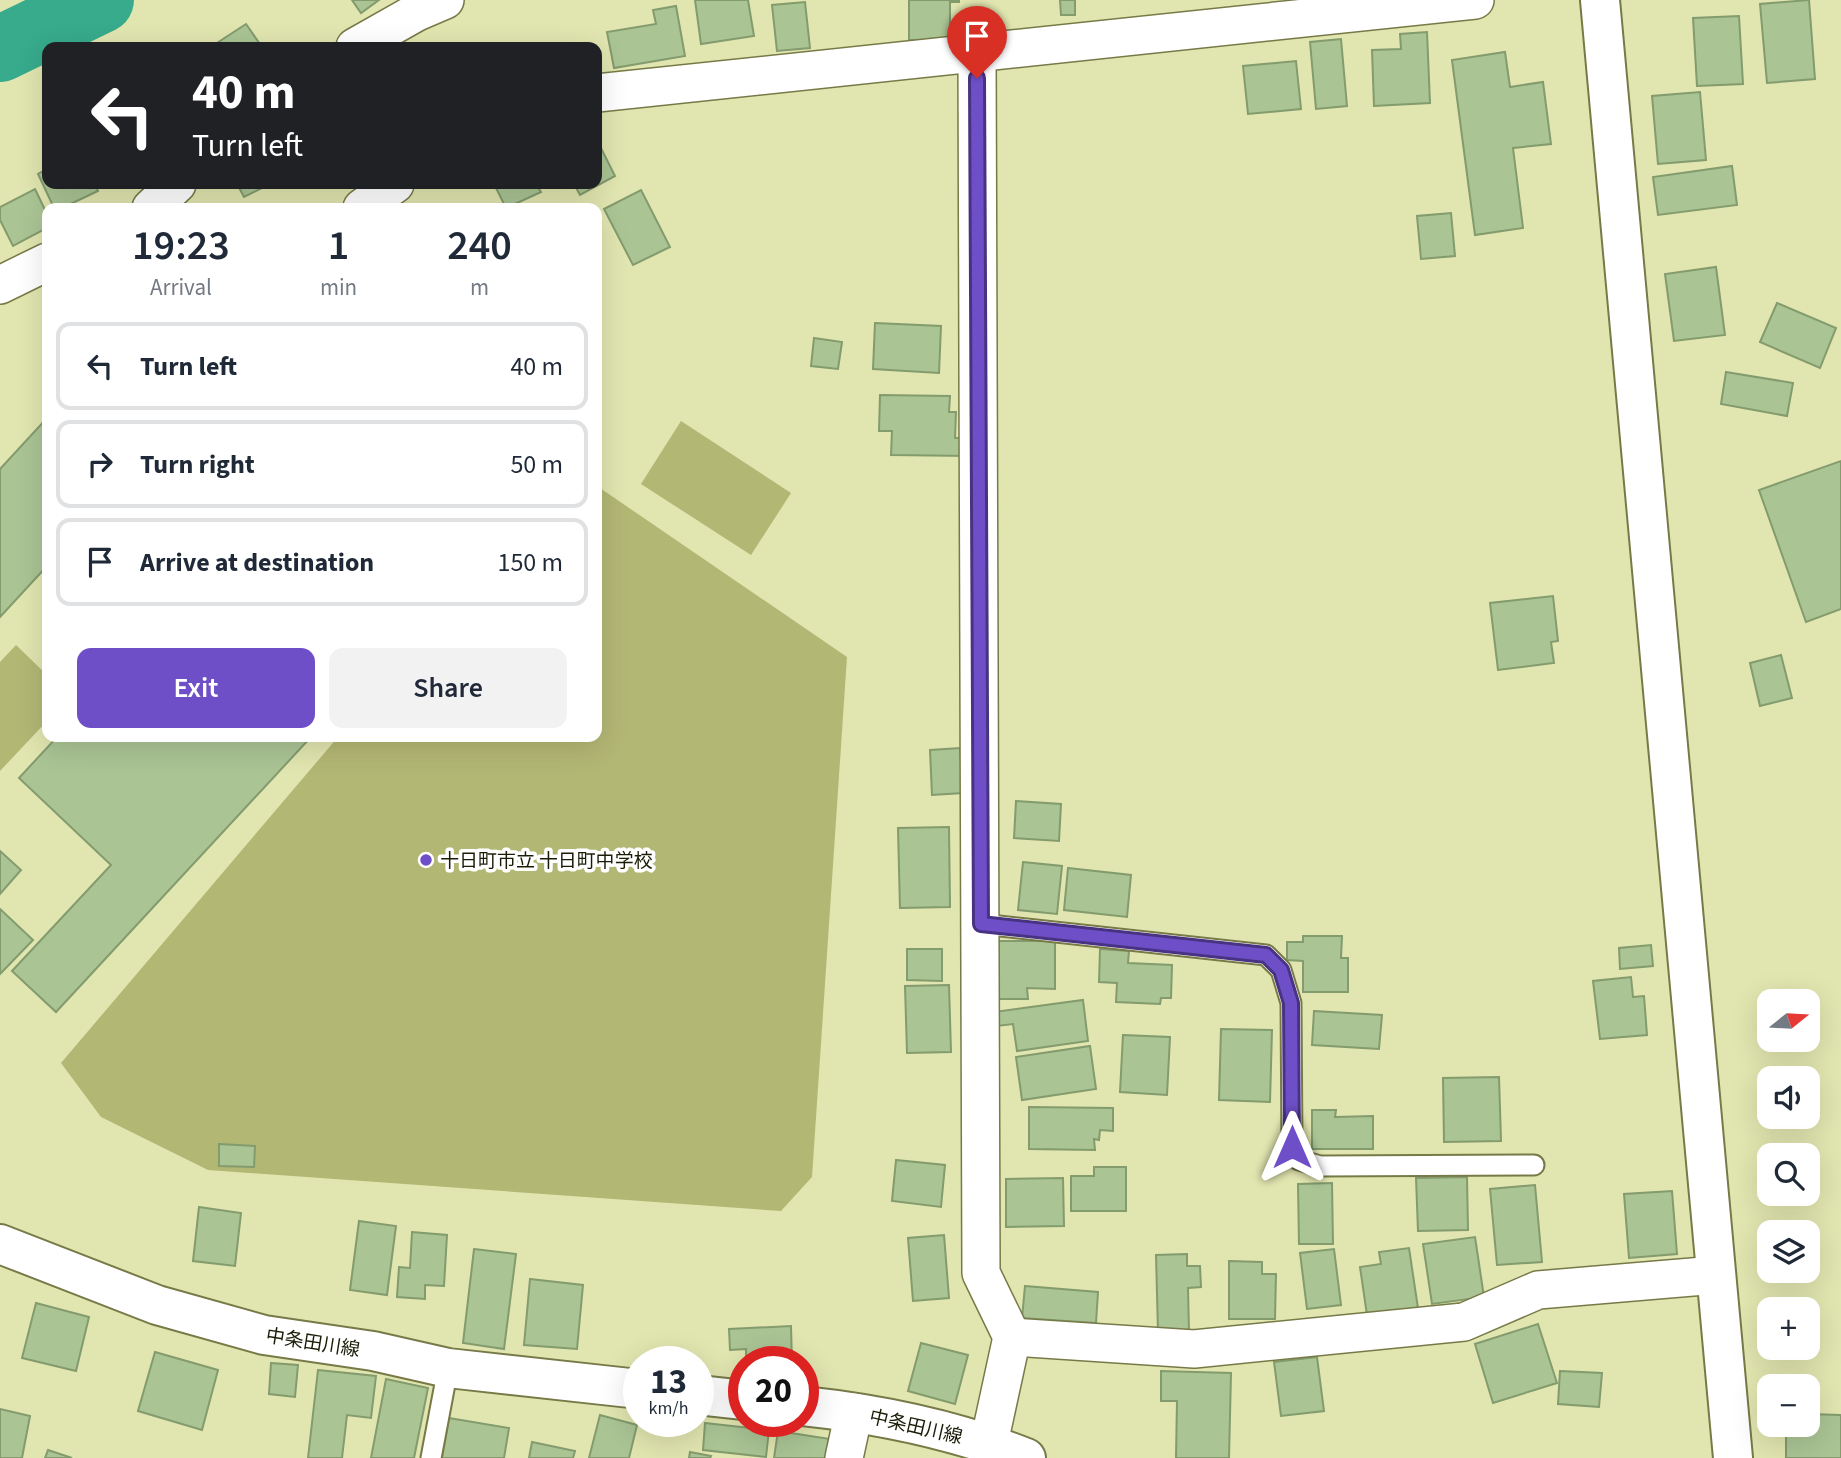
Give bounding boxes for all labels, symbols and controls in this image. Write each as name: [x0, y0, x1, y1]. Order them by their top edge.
pin: [947, 6, 1007, 78]
icon: arrive: [958, 17, 996, 55]
text: 40 m: [192, 58, 296, 128]
icon: left: [77, 70, 168, 161]
text: Turn left: [192, 123, 303, 169]
text: 19:23: [132, 216, 230, 276]
text: 1: [328, 216, 349, 276]
text: 240: [447, 216, 512, 276]
text: Arrival: [150, 271, 212, 304]
text: min: [320, 271, 357, 304]
text: m: [470, 271, 489, 304]
icon: left: [81, 347, 119, 385]
text: Turn left: [140, 348, 237, 385]
text: 40 m: [510, 348, 563, 385]
icon: right: [81, 445, 119, 483]
text: Turn right: [140, 446, 255, 483]
text: 50 m: [510, 446, 563, 483]
icon: arrive: [81, 543, 119, 581]
text: Arrive at destination: [140, 544, 374, 581]
text: 150 m: [497, 544, 563, 581]
button: Exit: [77, 648, 315, 728]
button: Share: [329, 648, 567, 728]
place label: 十日町市立 十日町中学校: [440, 848, 653, 875]
marker: 十日町市立 十日町中学校: [418, 852, 434, 868]
north arrow: [1757, 989, 1820, 1052]
map controls: [1757, 989, 1820, 1437]
button: sound: [1757, 1066, 1820, 1129]
position arrow: [1255, 1110, 1329, 1184]
button: search: [1757, 1143, 1820, 1206]
button: layers: [1757, 1220, 1820, 1283]
button: +: [1757, 1297, 1820, 1360]
street label: 中条田川線: [264, 1323, 362, 1364]
speed limit sign: 20: [728, 1346, 819, 1437]
text: 13: [650, 1357, 687, 1407]
button: −: [1757, 1374, 1820, 1437]
text: km/h: [649, 1396, 688, 1421]
street label: 中条田川線: [866, 1404, 965, 1451]

